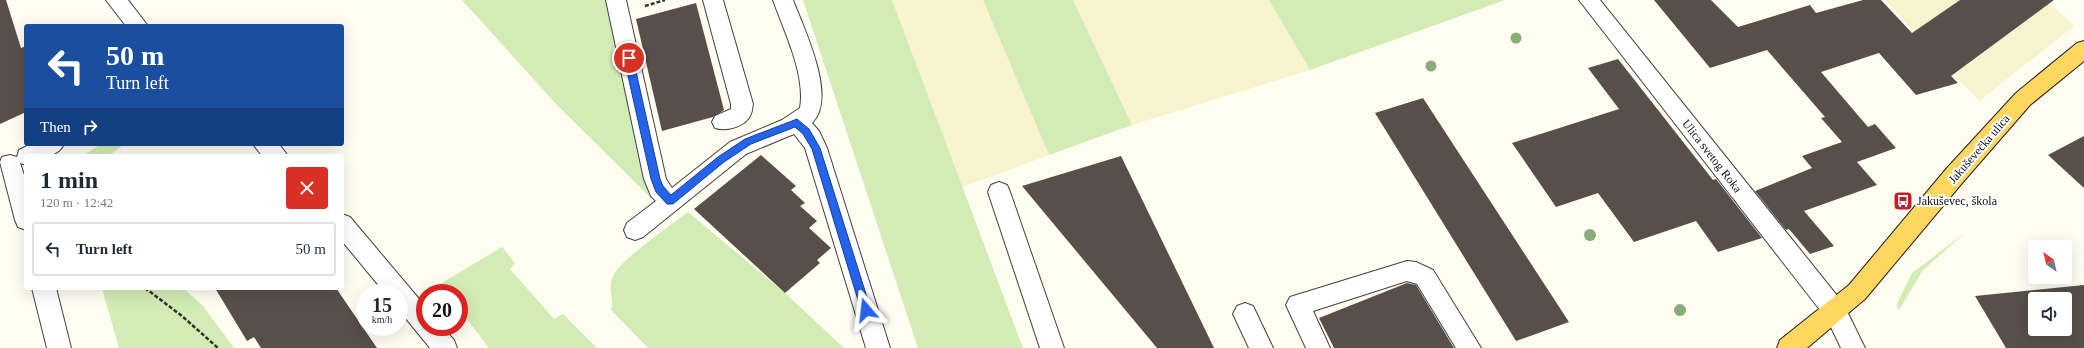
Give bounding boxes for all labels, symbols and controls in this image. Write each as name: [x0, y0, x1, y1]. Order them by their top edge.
icon: left: [40, 40, 92, 92]
text: 50 m: [106, 40, 164, 71]
pin: [612, 41, 646, 75]
icon: arrive: [618, 47, 640, 69]
text: Turn left: [106, 73, 169, 93]
street label: Jakuševečka ulica: [1945, 111, 2013, 186]
icon: right: [79, 116, 101, 138]
street label: Ulica svetog Roka: [1679, 117, 1745, 196]
text: Then: [40, 119, 71, 135]
text: 1 min: [40, 167, 98, 193]
button: close: [286, 167, 328, 209]
bus stop icon: Jakuševec, škola: [1892, 190, 1914, 212]
place label: Jakuševec, škola: [1917, 194, 1998, 208]
text: 120 m · 12:42: [40, 195, 113, 210]
icon: left: [42, 238, 64, 260]
north arrow: [2028, 240, 2072, 284]
map controls: [2028, 240, 2072, 336]
text: Turn left: [76, 241, 133, 257]
text: 50 m: [296, 241, 326, 257]
speed limit sign: 20: [416, 284, 468, 336]
position arrow: [845, 289, 887, 331]
button: sound: [2028, 292, 2072, 336]
text: 15: [372, 294, 392, 316]
text: km/h: [372, 314, 392, 325]

